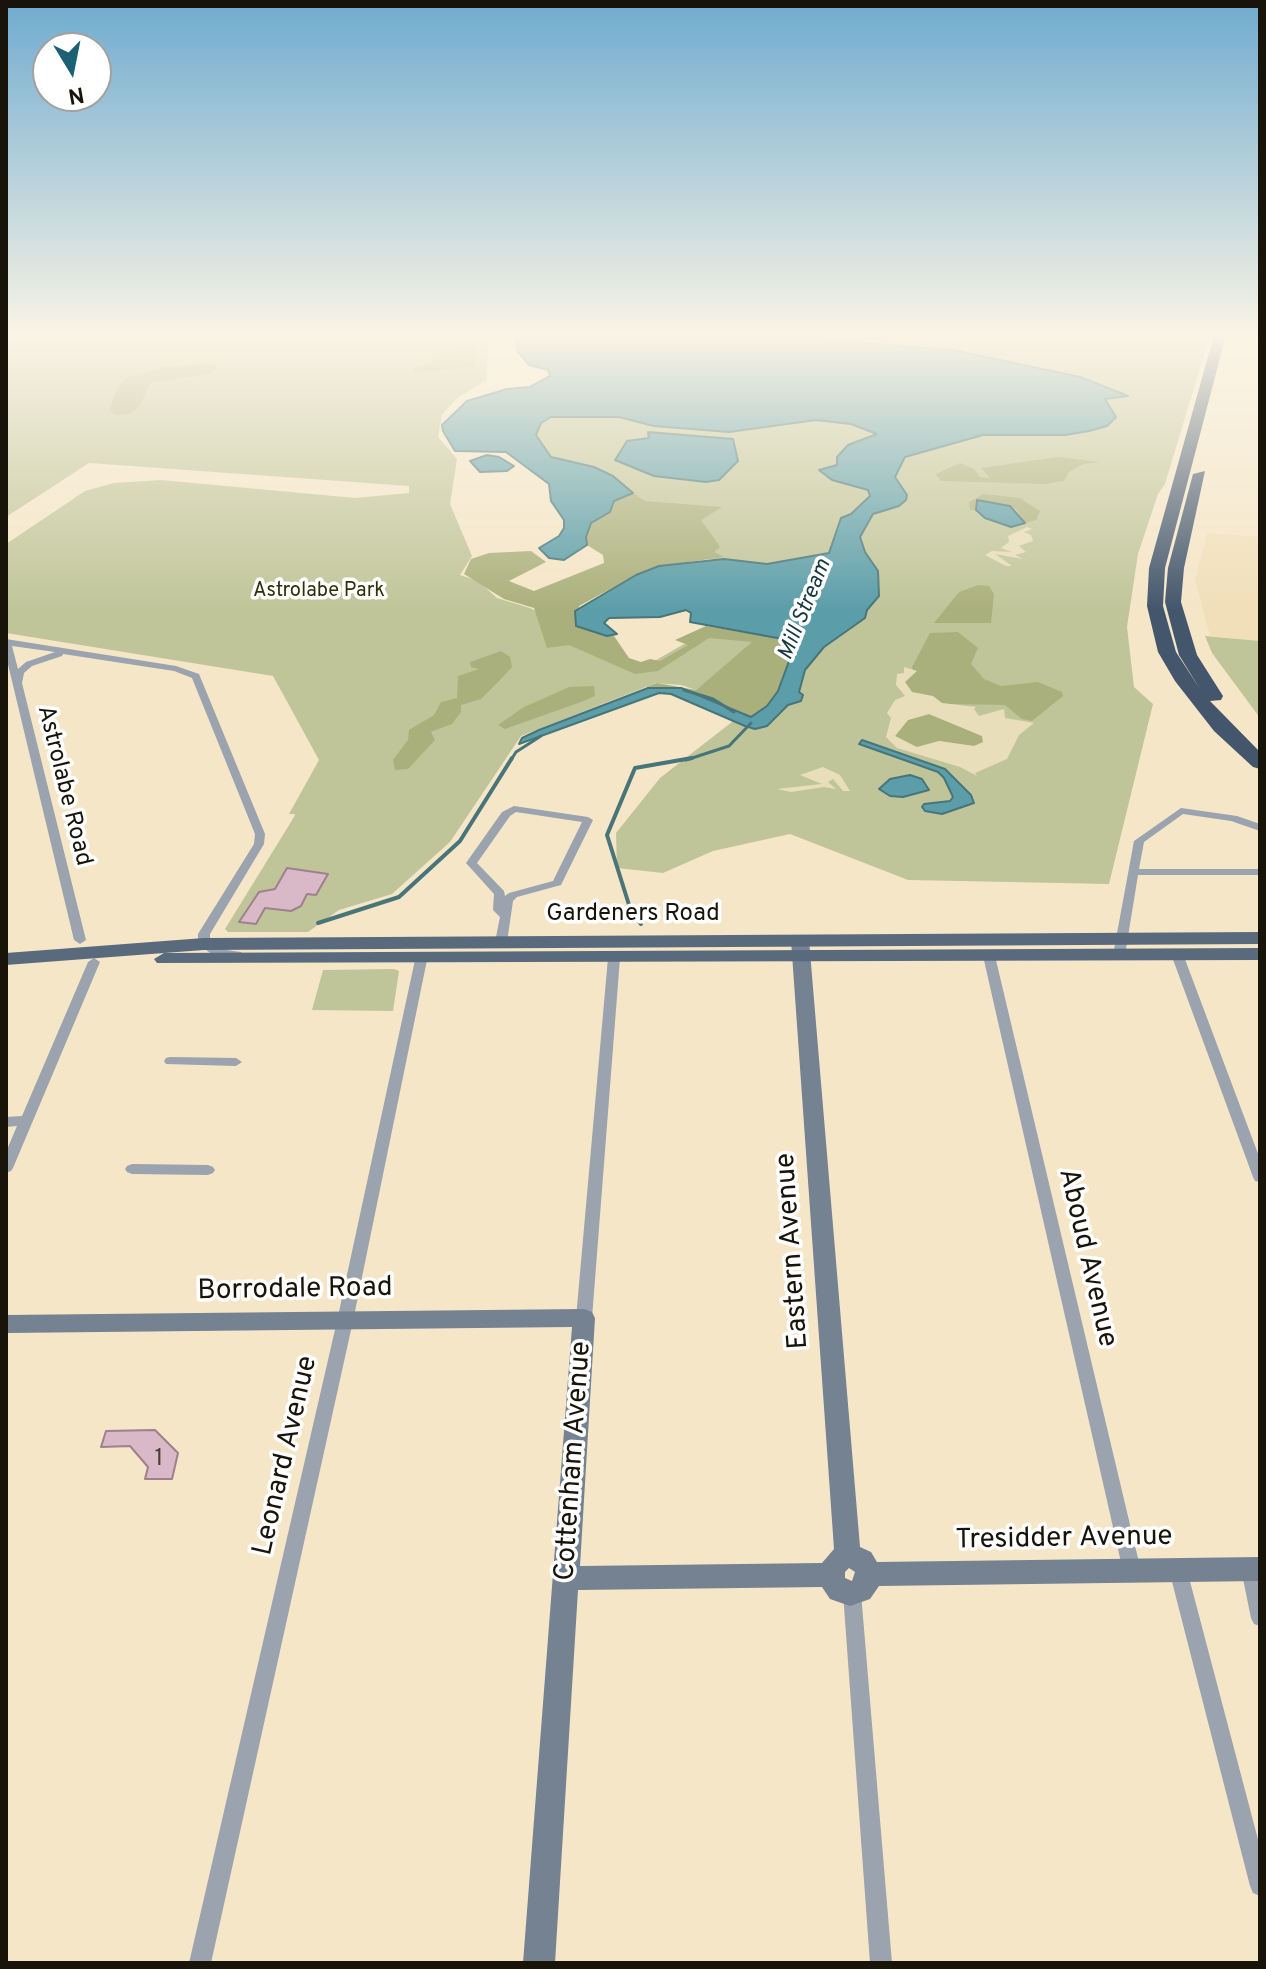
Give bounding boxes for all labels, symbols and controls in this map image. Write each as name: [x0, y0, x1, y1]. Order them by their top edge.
north arrow: [32, 32, 112, 112]
text: N: [66, 79, 86, 109]
water label: Mill Stream: [774, 556, 838, 664]
park label: Astrolabe Park: [253, 580, 385, 604]
street label: Astrolabe Road: [29, 703, 97, 869]
street label: Gardeners Road: [546, 901, 720, 929]
street label: Eastern Avenue: [770, 1152, 818, 1350]
street label: Aboud Avenue: [1049, 1165, 1123, 1351]
street label: Borrodale Road: [197, 1272, 393, 1310]
street label: Cottenham Avenue: [550, 1340, 600, 1582]
street label: Leonard Avenue: [248, 1353, 326, 1559]
house number: 1: [155, 1446, 163, 1474]
street label: Tresidder Avenue: [955, 1521, 1173, 1559]

